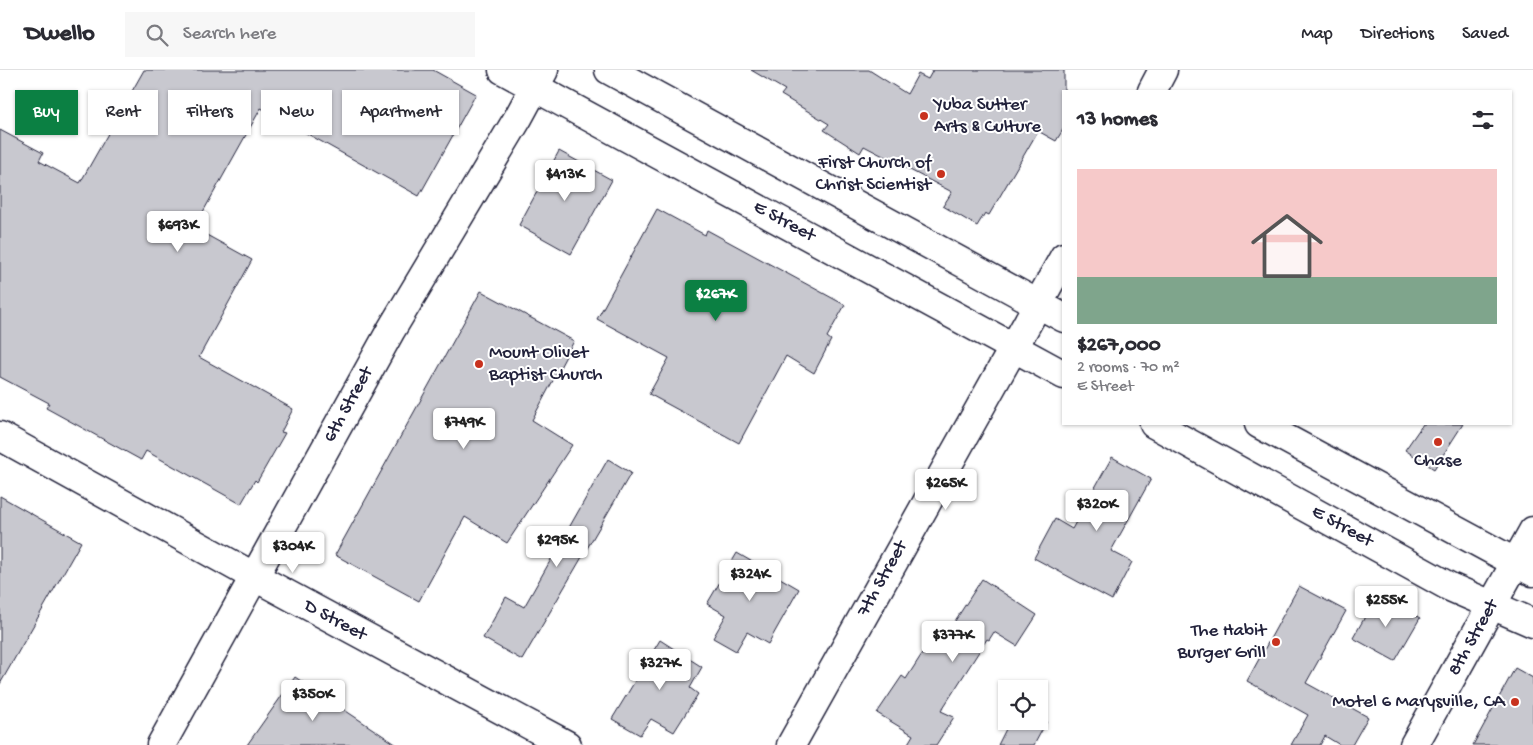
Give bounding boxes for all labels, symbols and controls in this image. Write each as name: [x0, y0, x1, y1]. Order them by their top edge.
search box: [125, 12, 475, 57]
text: Dwello: [25, 20, 95, 49]
icon: search: [143, 21, 171, 49]
text: Search here: [183, 23, 276, 46]
text: Map: [1301, 24, 1333, 45]
text: Directions: [1361, 24, 1434, 45]
text: Saved: [1462, 24, 1508, 45]
chip: Buy: [15, 90, 78, 135]
chip: Rent: [88, 90, 158, 135]
chip: Filters: [168, 90, 251, 135]
chip: New: [261, 90, 332, 135]
chip: Apartment: [342, 90, 459, 135]
place label: Yuba Sutter Arts & Culture: [932, 94, 1041, 139]
icon: filters: [1469, 106, 1497, 134]
text: 13 homes: [1077, 108, 1157, 133]
marker: Yuba Sutter Arts & Culture: [918, 110, 930, 122]
place label: First Church of Christ Scientist: [816, 152, 933, 197]
pin: $413K: [530, 160, 600, 202]
text: $413K: [546, 166, 584, 185]
marker: First Church of Christ Scientist: [935, 168, 947, 180]
street label: E Street: [749, 196, 821, 249]
icon: home: [1242, 201, 1332, 291]
pin: $693K: [143, 210, 213, 253]
text: $693K: [158, 217, 198, 236]
pin: $267K: [681, 280, 751, 322]
text: $267K: [696, 286, 736, 305]
text: $267,000: [1077, 334, 1161, 359]
place label: Mount Olivet Baptist Church: [488, 342, 603, 387]
marker: Mount Olivet Baptist Church: [473, 358, 485, 370]
text: 2 rooms · 70 m²: [1077, 359, 1180, 378]
street label: 6th Street: [319, 361, 380, 447]
text: E Street: [1077, 378, 1133, 397]
pin: $749K: [429, 408, 499, 450]
text: $749K: [444, 414, 484, 433]
marker: Chase: [1432, 436, 1444, 448]
place label: Chase: [1414, 450, 1462, 473]
pin: $265K: [911, 468, 981, 511]
text: $265K: [926, 475, 966, 494]
pin: $320K: [1062, 490, 1132, 532]
text: $320K: [1076, 496, 1118, 515]
street label: E Street: [1307, 501, 1379, 554]
pin: $295K: [522, 526, 592, 568]
pin: $304K: [258, 532, 328, 574]
text: $295K: [537, 532, 577, 551]
street label: 7th Street: [852, 535, 914, 622]
text: $304K: [273, 538, 313, 557]
pin: $324K: [715, 560, 785, 602]
text: $324K: [730, 566, 770, 585]
pin: $255K: [1351, 586, 1421, 628]
text: $255K: [1366, 592, 1406, 611]
street label: D Street: [298, 594, 372, 648]
street label: 8th Street: [1444, 594, 1505, 680]
pin: $377K: [918, 620, 988, 663]
place label: The Habit Burger Grill: [1177, 620, 1268, 665]
text: $377K: [933, 627, 973, 646]
marker: The Habit Burger Grill: [1270, 636, 1282, 648]
pin: $327K: [625, 648, 695, 691]
text: $327K: [640, 655, 680, 674]
pin: $350K: [278, 680, 348, 722]
map controls: [998, 680, 1048, 730]
button: locate: [998, 680, 1048, 730]
text: $350K: [292, 686, 334, 705]
place label: Motel 6 Marysville, CA: [1332, 691, 1507, 714]
marker: Motel 6 Marysville, CA: [1509, 696, 1521, 708]

